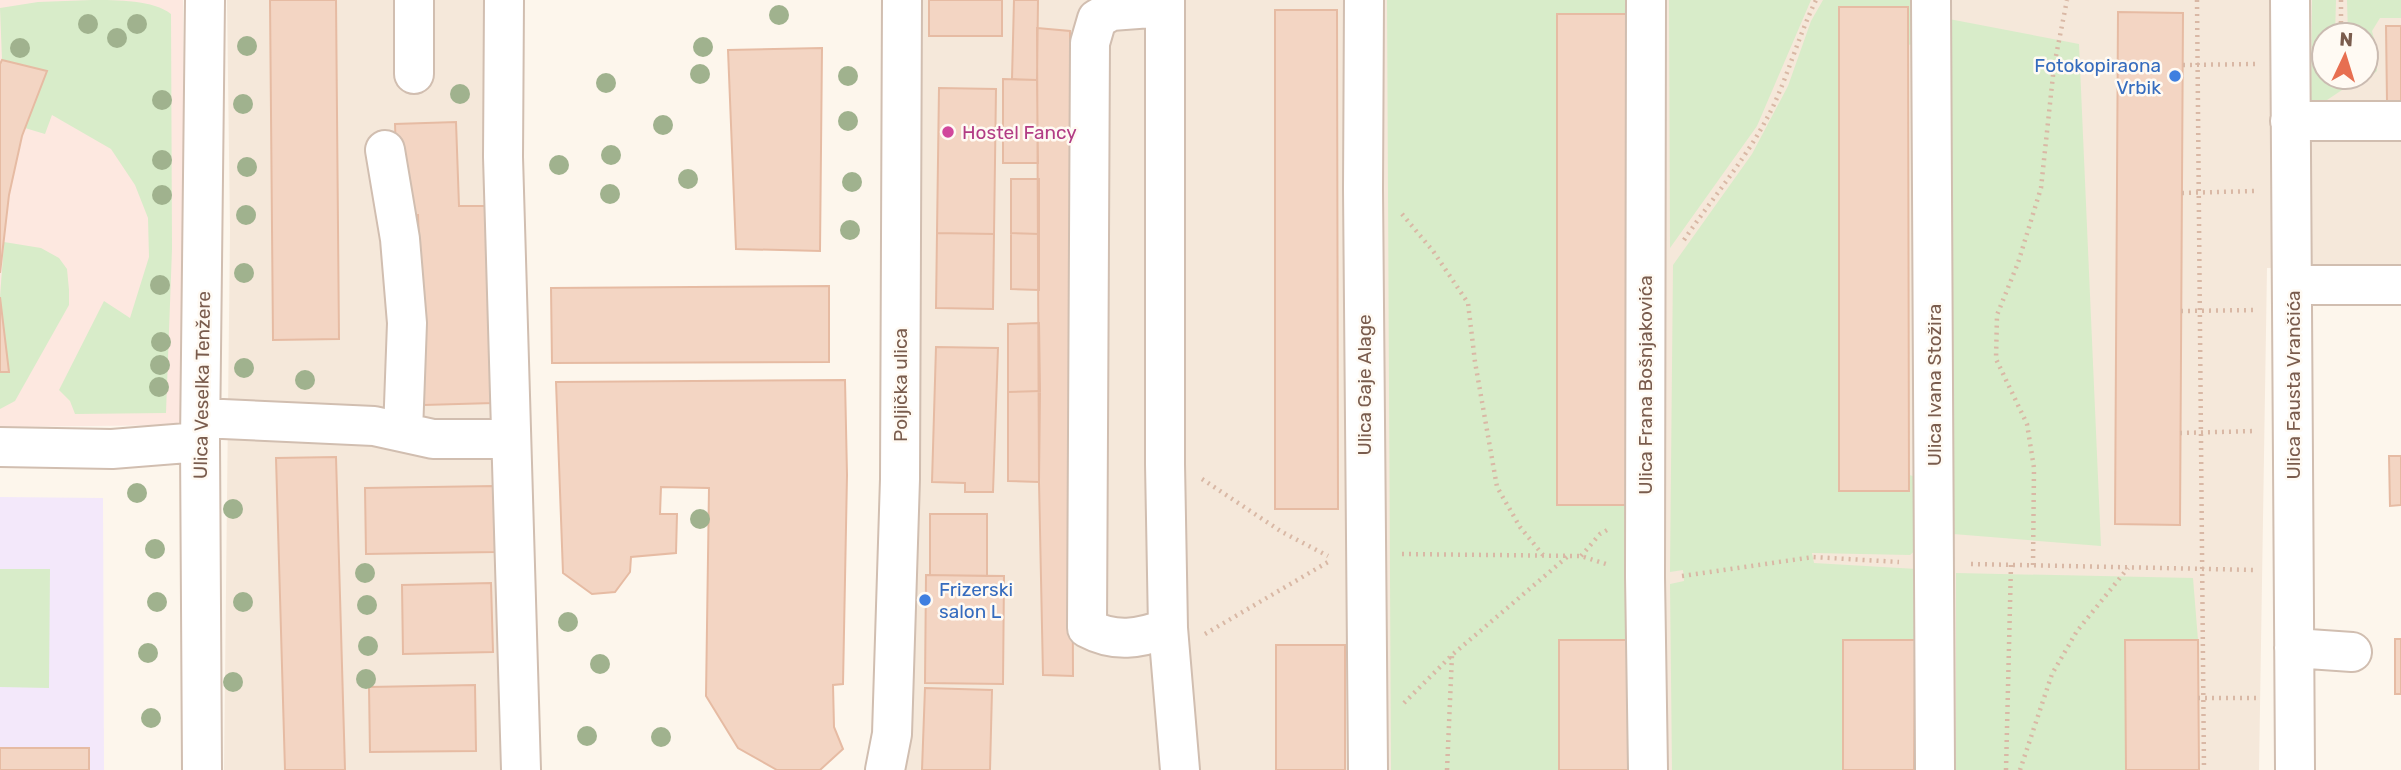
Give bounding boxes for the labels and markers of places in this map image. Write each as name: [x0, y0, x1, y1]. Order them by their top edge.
place label: Fotokopiraona Vrbik: [2034, 54, 2161, 99]
marker: Fotokopiraona Vrbik: [2167, 68, 2183, 84]
place label: Hostel Fancy: [962, 121, 1077, 144]
marker: Hostel Fancy: [940, 124, 956, 140]
place label: Frizerski salon L: [939, 578, 1013, 623]
marker: Frizerski salon L: [917, 592, 933, 608]

